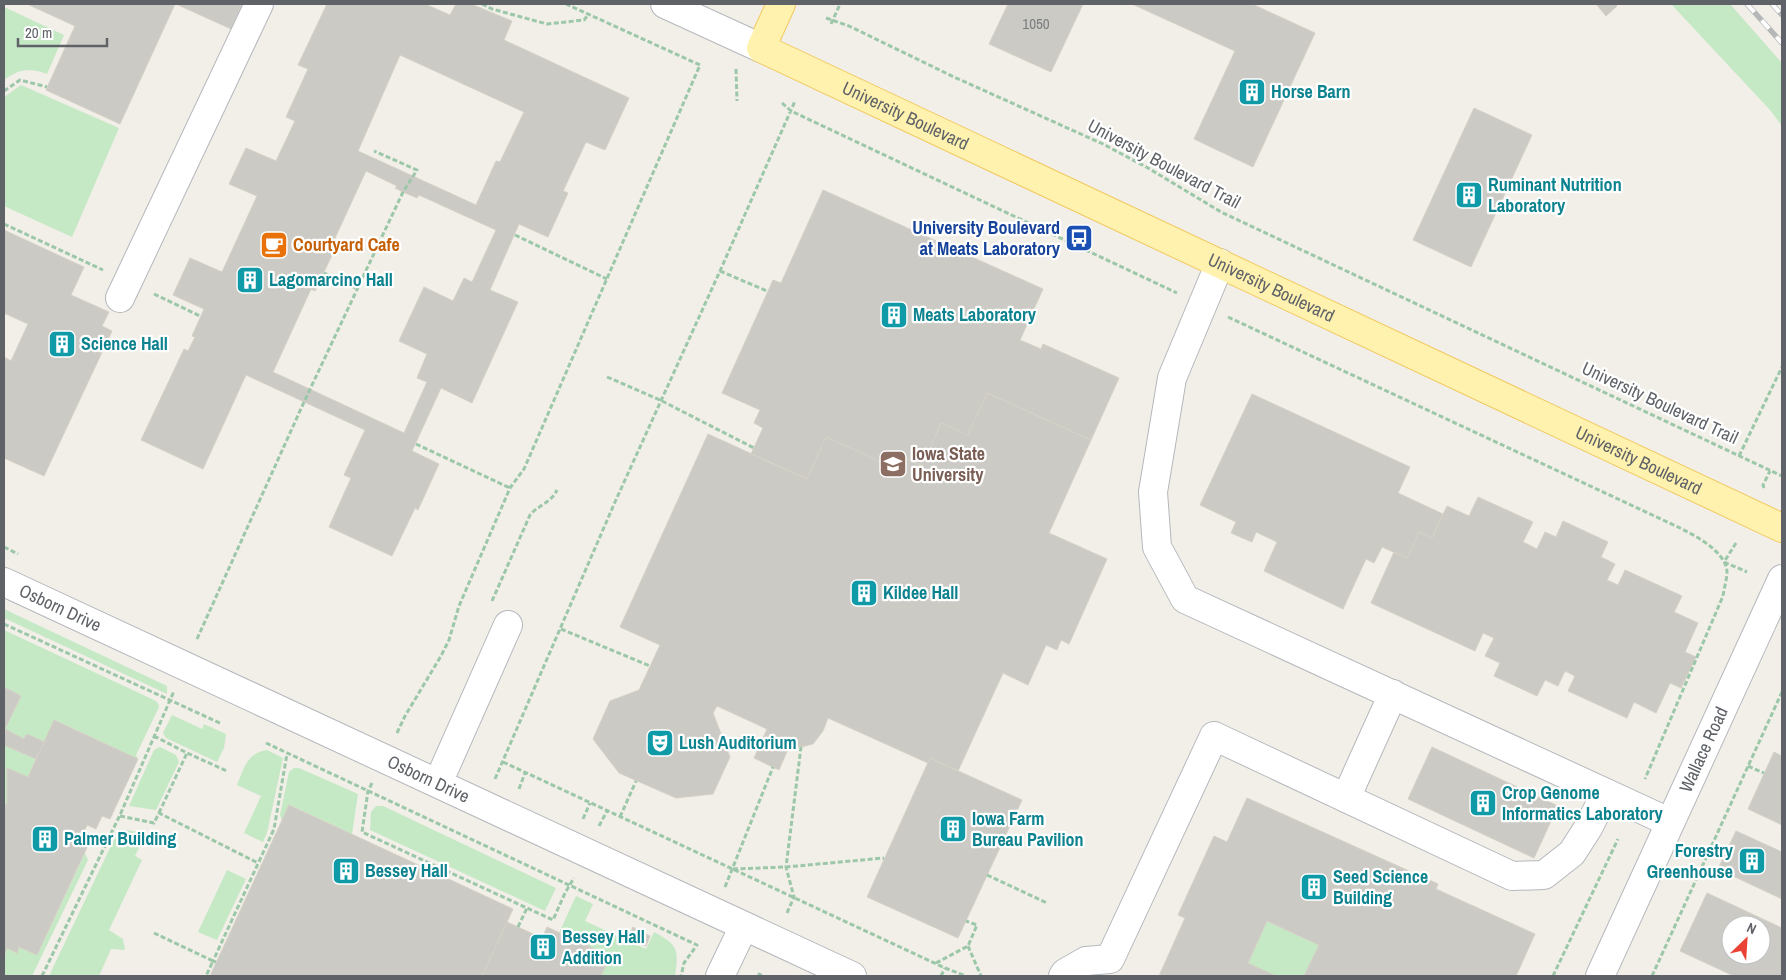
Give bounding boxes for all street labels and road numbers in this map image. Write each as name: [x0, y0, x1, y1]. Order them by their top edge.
street label: University Boulevard: [838, 75, 973, 156]
street label: University Boulevard Trail: [1083, 113, 1245, 214]
street label: University Boulevard: [1204, 247, 1339, 328]
street label: University Boulevard Trail: [1578, 355, 1742, 450]
street label: University Boulevard: [1571, 420, 1706, 501]
street label: Osborn Drive: [15, 578, 106, 638]
street label: Wallace Road: [1673, 703, 1734, 796]
street label: Osborn Drive: [384, 749, 474, 809]

